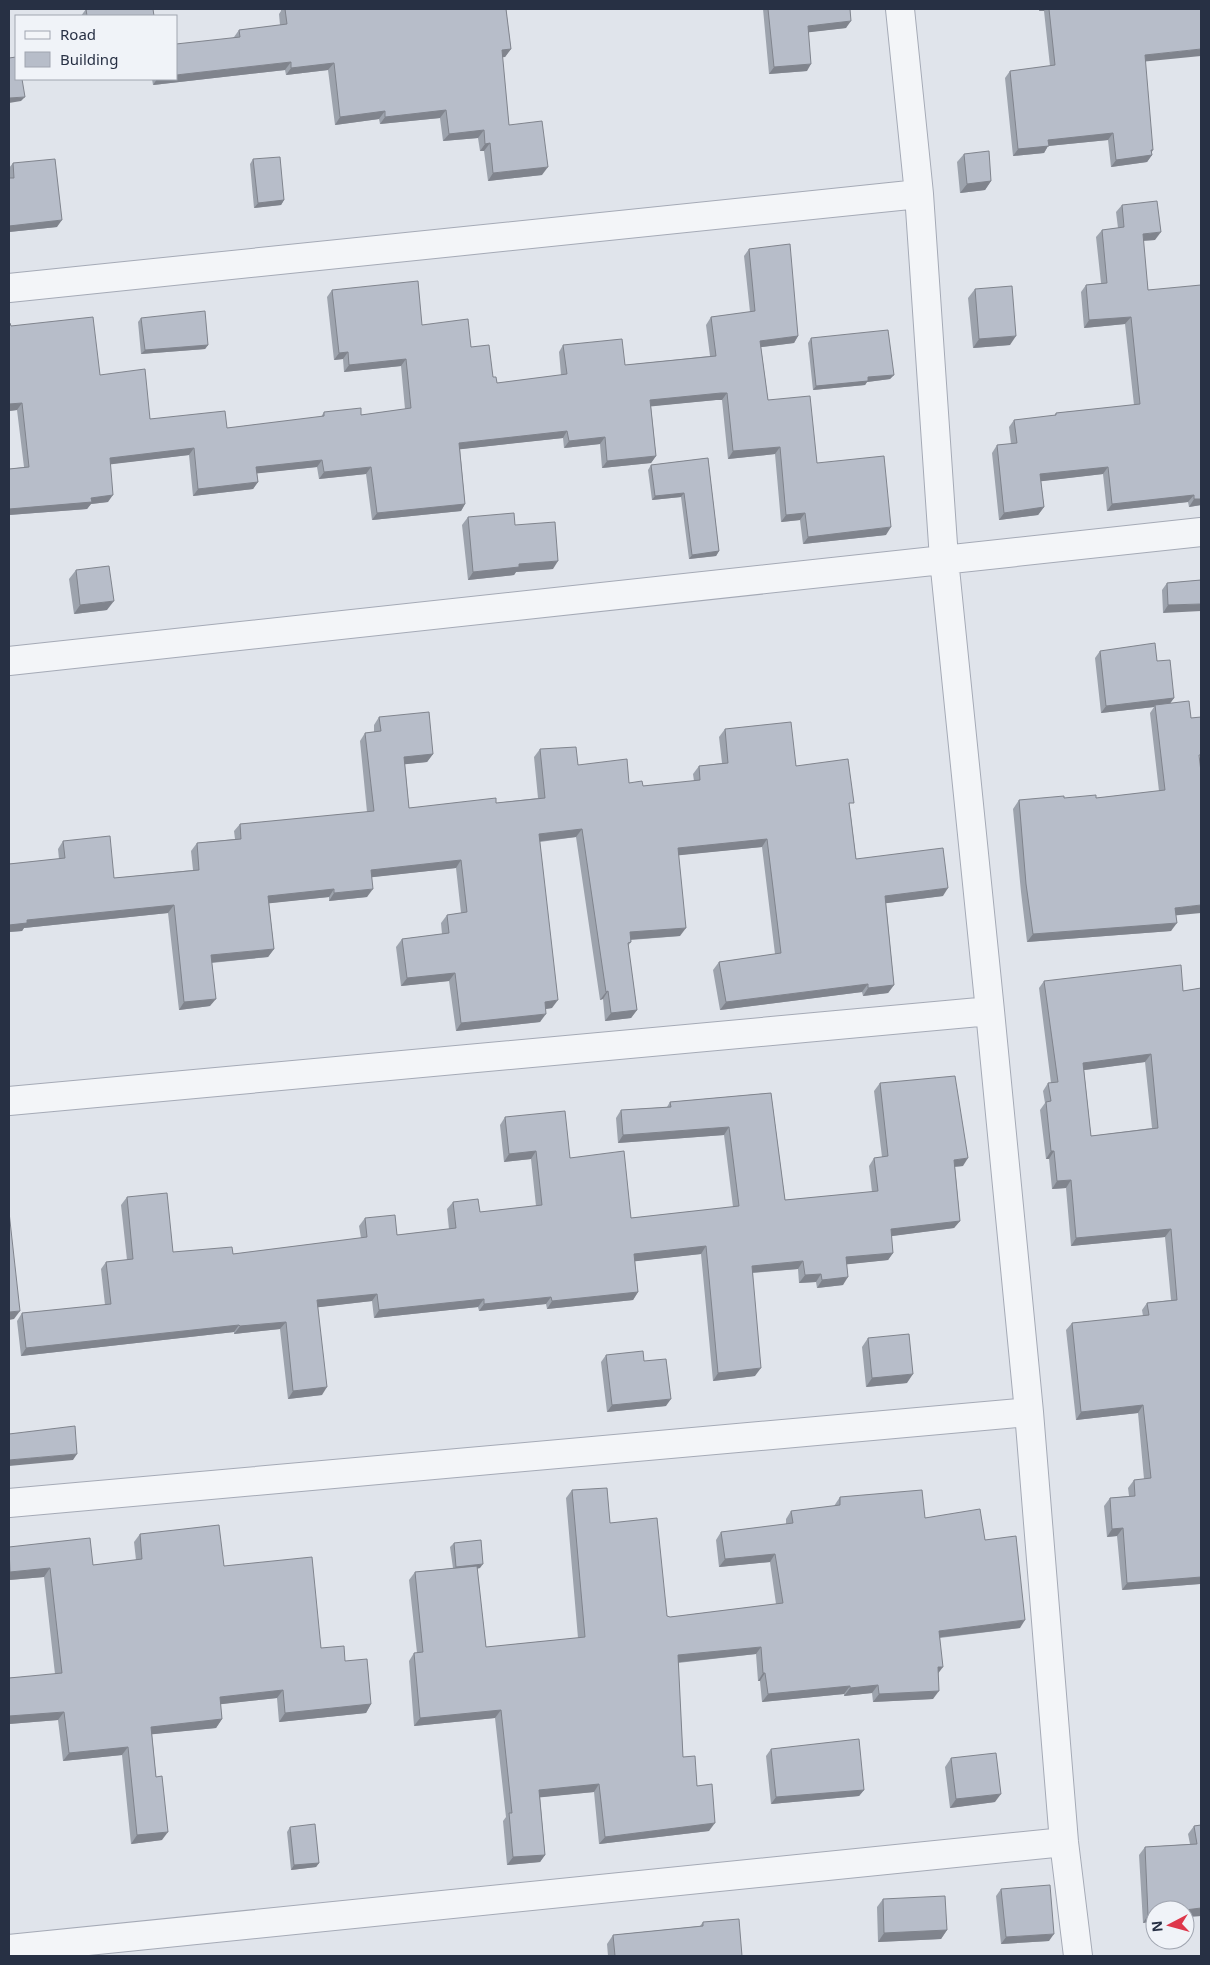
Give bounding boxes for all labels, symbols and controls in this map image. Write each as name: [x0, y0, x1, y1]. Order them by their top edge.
legend: [15, 15, 178, 80]
text: Road: [60, 24, 96, 44]
text: Building: [60, 49, 118, 69]
north arrow: [1145, 1900, 1195, 1950]
text: N: [1147, 1920, 1167, 1933]

